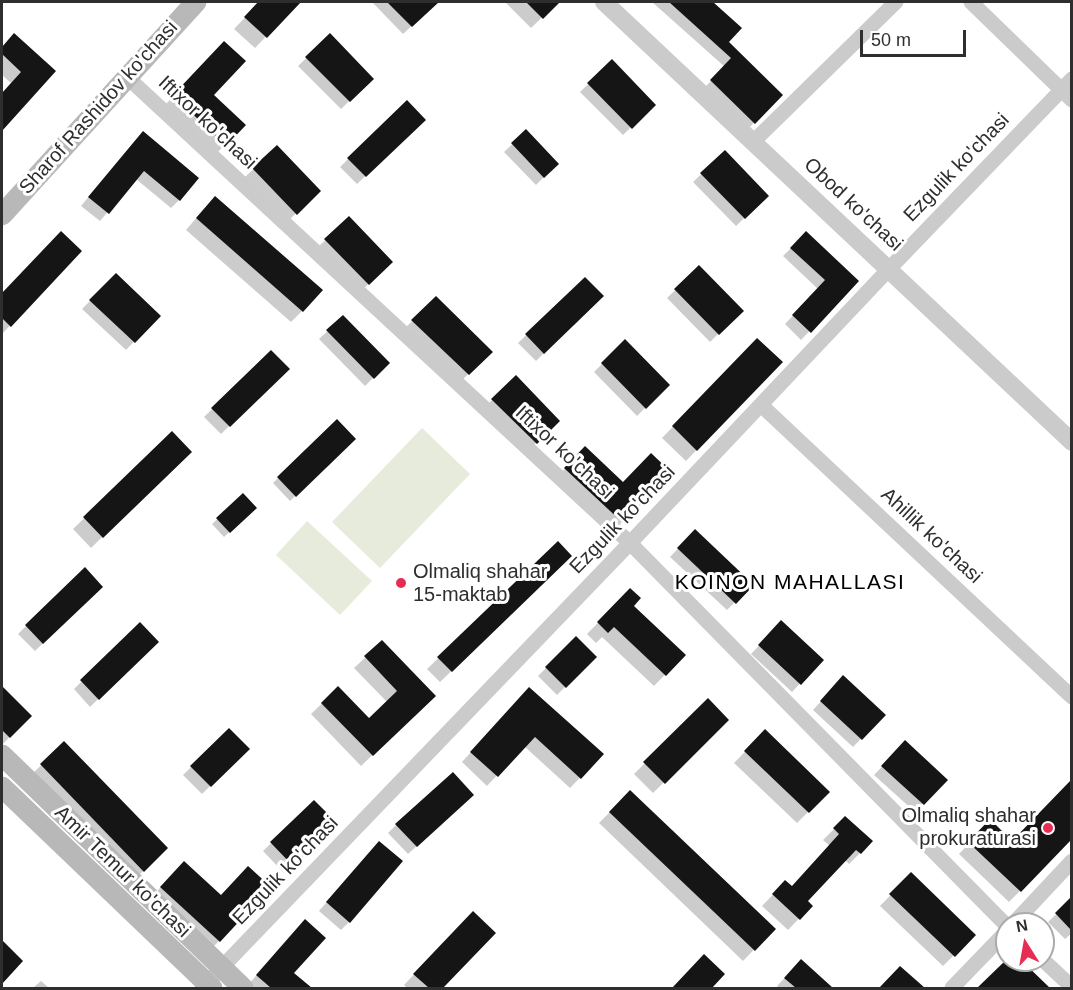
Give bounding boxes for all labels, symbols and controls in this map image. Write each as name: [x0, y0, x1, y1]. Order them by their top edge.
street label: Sharof Rashidov ko'chasi: [15, 16, 183, 200]
scale bar: [863, 18, 970, 56]
text: 50 m: [871, 30, 911, 50]
street label: Iftixor ko'chasi: [153, 71, 261, 175]
street label: Ezgulik ko'chasi: [899, 109, 1015, 227]
street label: Obod ko'chasi: [799, 153, 907, 257]
street label: Iftixor ko'chasi: [510, 401, 618, 505]
street label: Ezgulik ko'chasi: [565, 461, 681, 579]
street label: Ahillik ko'chasi: [875, 483, 987, 589]
place label: Olmaliq shahar 15-maktab: [413, 560, 548, 607]
district label: KOINON MAHALLASI: [675, 570, 905, 596]
marker: Olmaliq shahar 15-maktab: [394, 576, 408, 590]
street label: Amir Temur ko'chasi: [49, 801, 195, 943]
place label: Olmaliq shahar prokuraturasi: [901, 804, 1036, 851]
street label: Ezgulik ko'chasi: [228, 812, 344, 930]
marker: Olmaliq shahar prokuraturasi: [1041, 821, 1055, 835]
north arrow: [995, 912, 1055, 972]
text: N: [1015, 916, 1029, 935]

